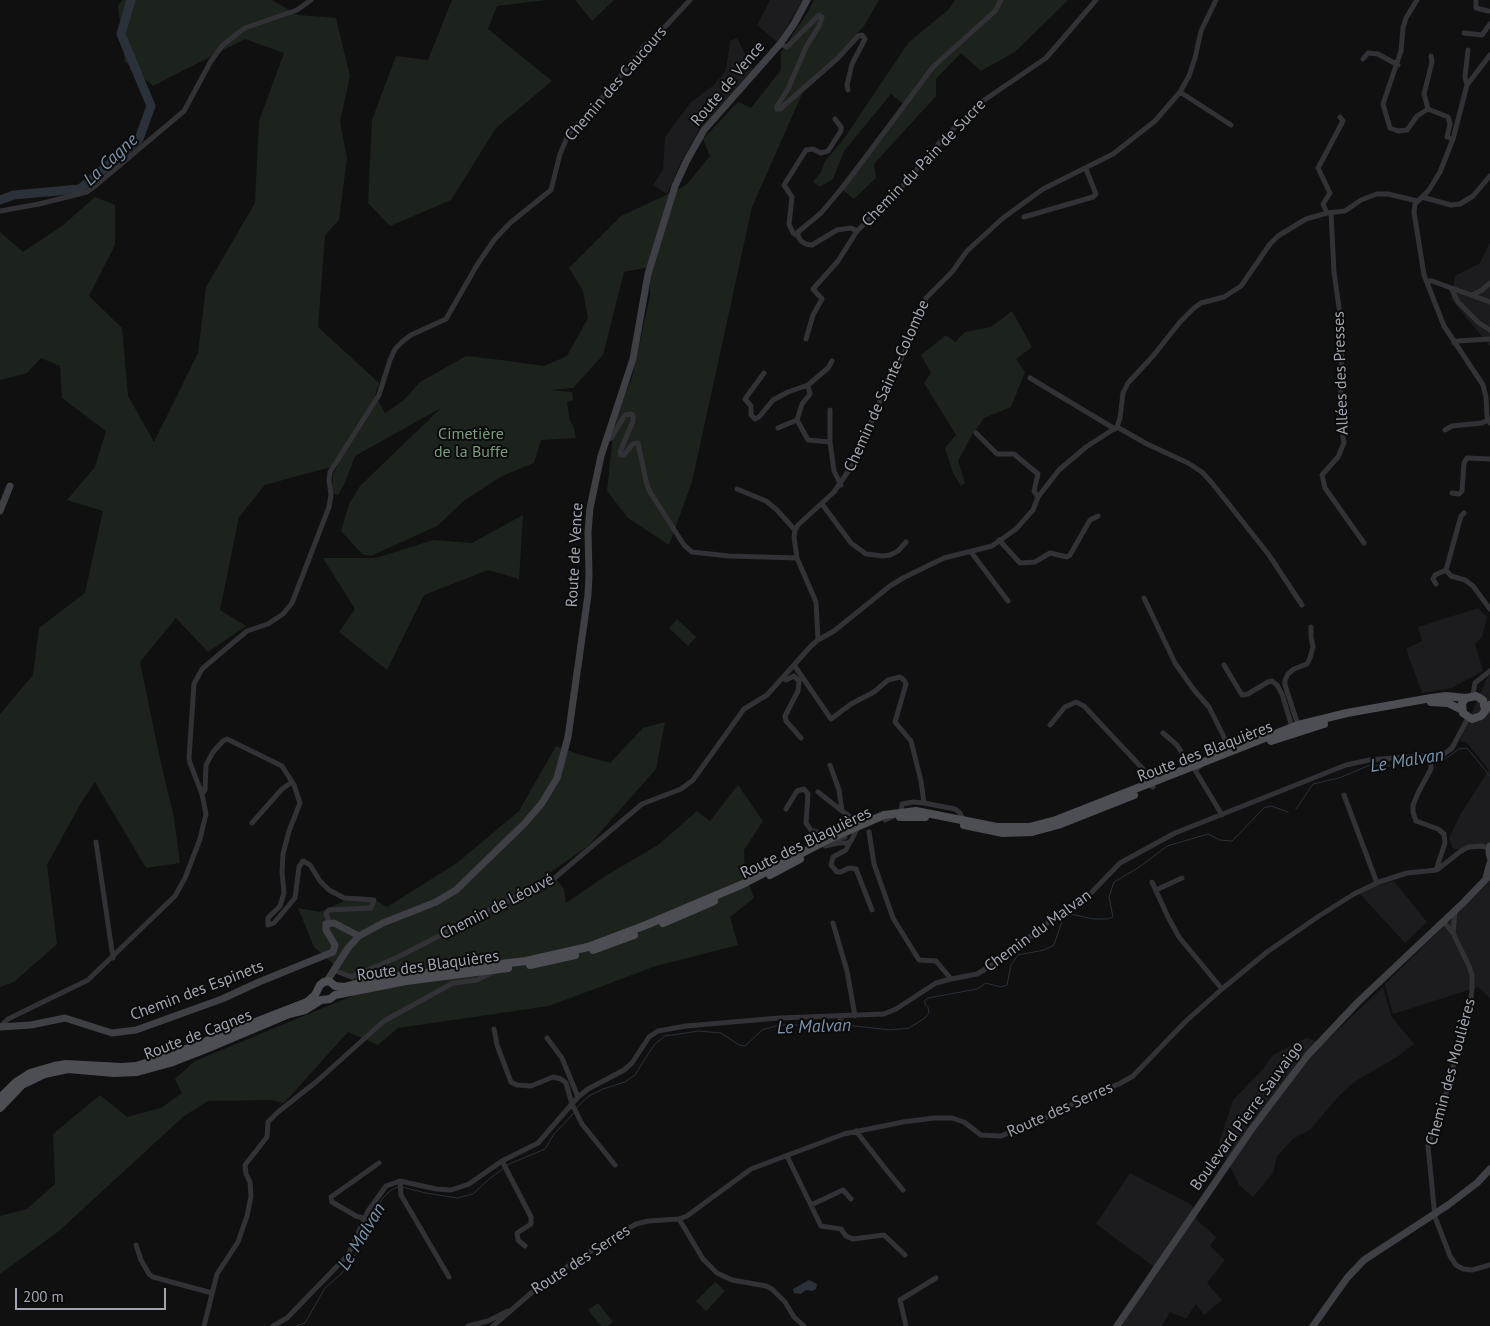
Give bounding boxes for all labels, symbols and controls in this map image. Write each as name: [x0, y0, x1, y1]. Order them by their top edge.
street label: Chemin des Caucours: [561, 23, 671, 145]
street label: Route de Vence: [687, 38, 769, 130]
street label: Chemin du Pain de Sucre: [858, 95, 990, 231]
water label: La Cagne: [79, 129, 143, 191]
street label: Chemin de Sainte-Colombe: [840, 297, 934, 475]
street label: Allées des Presses: [1329, 311, 1353, 435]
park label: Cimetière de la Buffe: [434, 424, 508, 462]
street label: Route de Vence: [563, 502, 587, 608]
street label: Route des Blaquières: [1135, 717, 1275, 787]
water label: Le Malvan: [1369, 745, 1445, 777]
street label: Route des Blaquières: [737, 803, 875, 883]
street label: Chemin de Léouvé: [437, 870, 557, 944]
street label: Chemin du Malvan: [981, 886, 1095, 976]
street label: Route des Blaquières: [356, 947, 500, 985]
street label: Chemin des Espinets: [128, 957, 266, 1025]
street label: Chemin des Moulières: [1422, 996, 1480, 1148]
street label: Route de Cagnes: [142, 1006, 254, 1064]
water label: Le Malvan: [776, 1015, 852, 1039]
street label: Boulevard Pierre Sauvaigo: [1186, 1038, 1308, 1194]
street label: Route des Serres: [1004, 1078, 1116, 1142]
water label: Le Malvan: [334, 1200, 390, 1274]
street label: Route des Serres: [528, 1221, 634, 1299]
scale bar: [18, 1278, 169, 1310]
text: 200 m: [23, 1287, 64, 1306]

